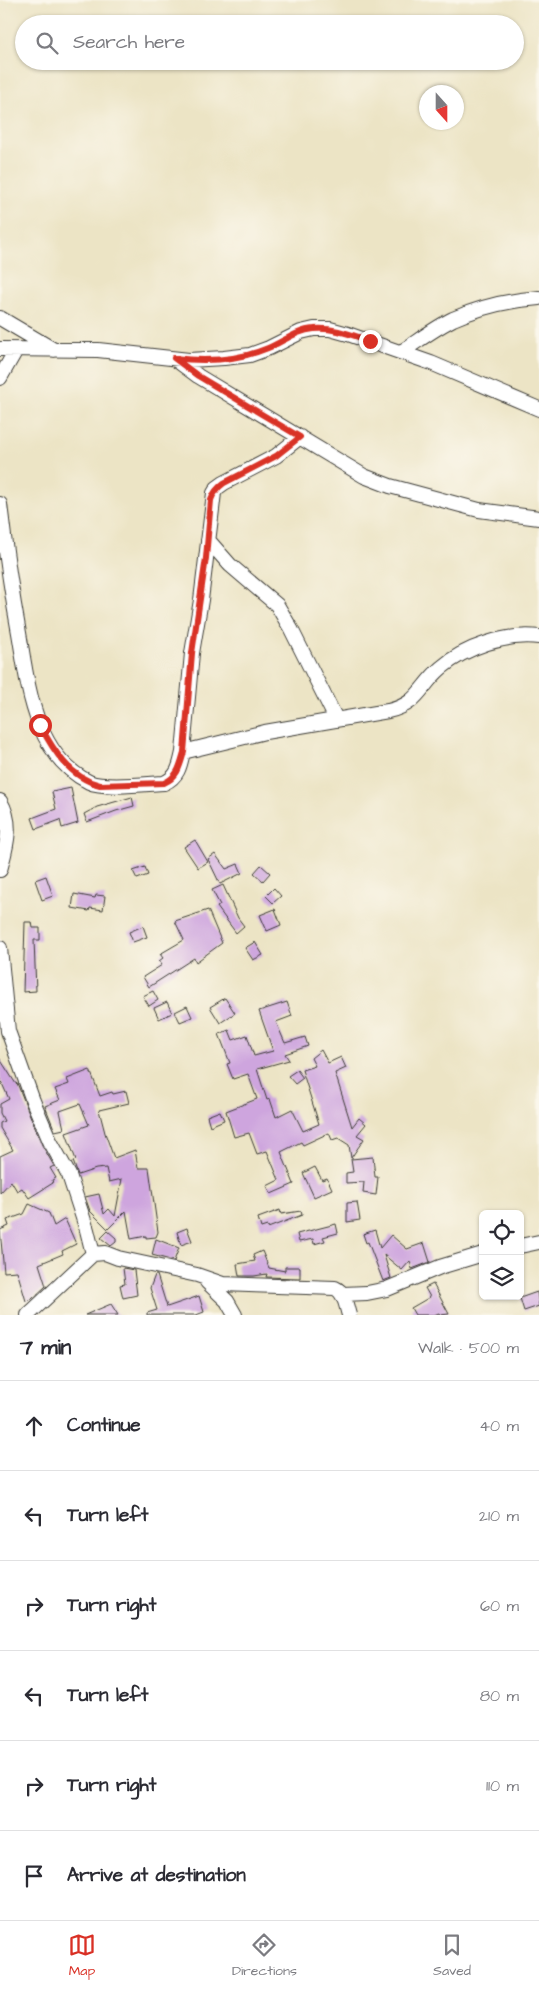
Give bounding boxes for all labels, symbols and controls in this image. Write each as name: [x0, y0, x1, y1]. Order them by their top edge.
search box: [15, 15, 524, 70]
icon: search: [33, 29, 61, 57]
text: Search here: [73, 29, 185, 56]
north arrow: [419, 85, 464, 130]
route end: [359, 330, 382, 353]
route start: [29, 714, 52, 737]
map controls: [479, 1210, 524, 1300]
button: locate: [479, 1210, 524, 1255]
button: layers: [479, 1255, 524, 1300]
text: 7 min: [20, 1333, 71, 1362]
text: Walk · 500 m: [418, 1337, 519, 1359]
icon: ahead: [20, 1412, 48, 1440]
text: Continue: [67, 1412, 141, 1439]
text: 40 m: [479, 1415, 519, 1437]
icon: left: [20, 1502, 48, 1530]
text: Turn left: [67, 1502, 148, 1529]
text: 210 m: [479, 1505, 519, 1527]
icon: right: [20, 1592, 48, 1620]
text: Turn right: [67, 1592, 156, 1619]
text: 60 m: [480, 1595, 519, 1617]
icon: left: [20, 1682, 48, 1710]
text: Turn left: [67, 1682, 148, 1709]
text: 80 m: [480, 1685, 519, 1707]
icon: right: [20, 1772, 48, 1800]
text: Turn right: [67, 1772, 156, 1799]
text: 110 m: [486, 1775, 519, 1797]
icon: arrive: [20, 1862, 48, 1890]
text: Arrive at destination: [67, 1862, 246, 1889]
tab: Map: [68, 1931, 96, 1981]
tab: Directions: [232, 1931, 297, 1981]
tab: Saved: [433, 1931, 471, 1981]

